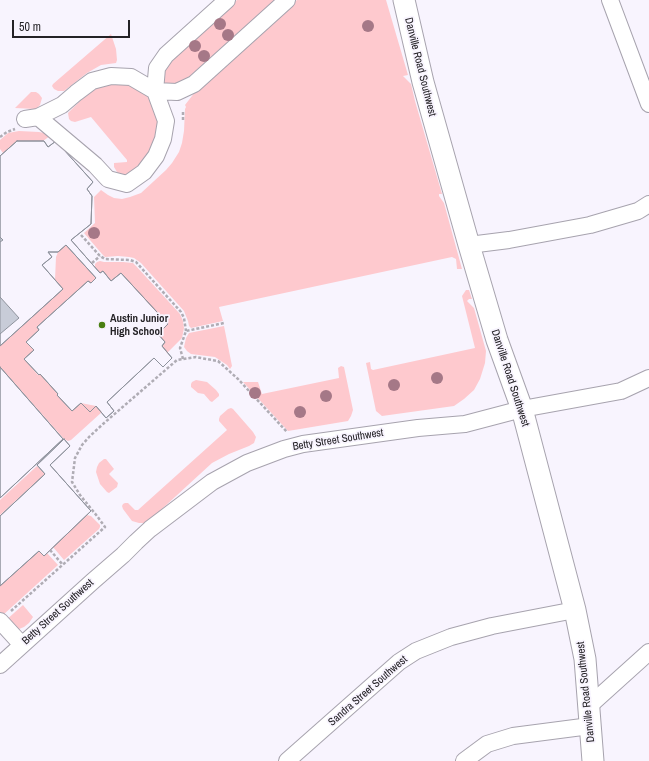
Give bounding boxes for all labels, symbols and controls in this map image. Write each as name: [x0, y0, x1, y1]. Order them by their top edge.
scale bar: [14, 12, 132, 38]
street label: Danville Road Southwest: [401, 16, 439, 118]
text: 50 m: [19, 19, 41, 35]
place label: Austin Junior High School: [110, 312, 168, 338]
marker: Austin Junior High School: [97, 320, 107, 330]
street label: Danville Road Southwest: [488, 328, 532, 428]
street label: Betty Street Southwest: [292, 426, 384, 454]
street label: Betty Street Southwest: [19, 576, 97, 648]
street label: Danville Road Southwest: [574, 641, 598, 743]
street label: Sandra Street Southwest: [326, 653, 410, 729]

